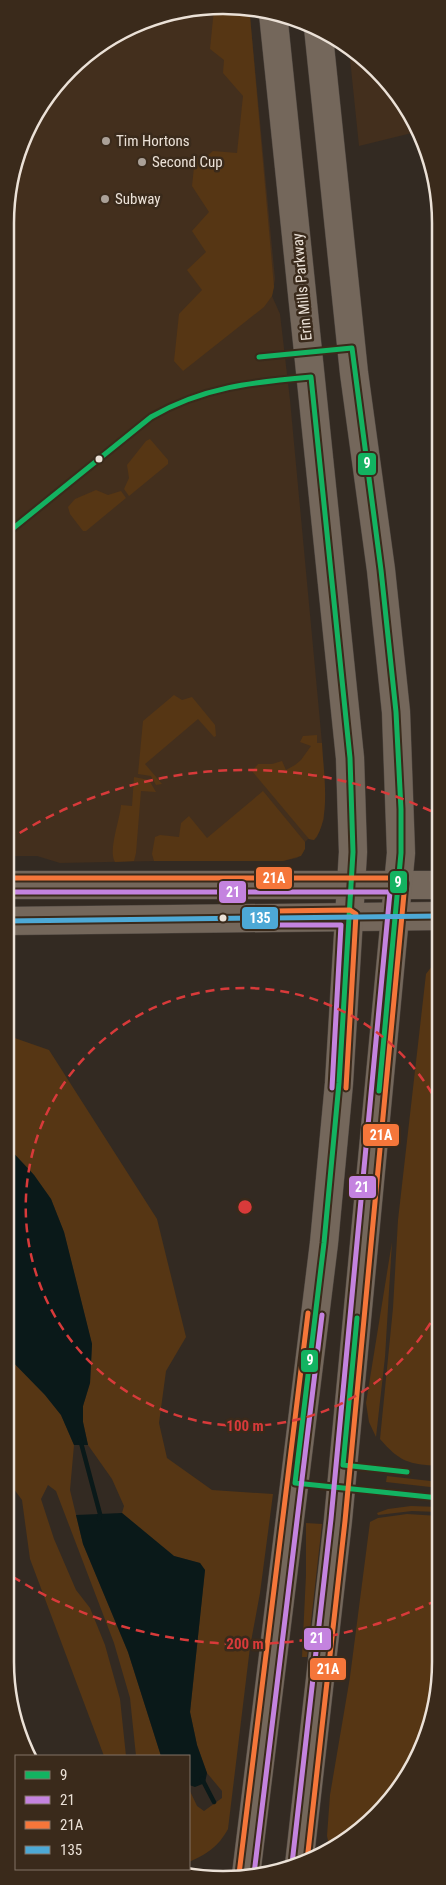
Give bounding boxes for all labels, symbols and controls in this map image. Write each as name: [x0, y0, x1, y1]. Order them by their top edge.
place label: Tim Hortons: [116, 132, 190, 150]
marker: Tim Hortons: [100, 135, 112, 147]
place label: Second Cup: [152, 153, 223, 171]
marker: Second Cup: [136, 156, 148, 168]
place label: Subway: [115, 190, 161, 208]
marker: Subway: [99, 193, 111, 205]
street label: Erin Mills Parkway: [288, 232, 316, 342]
line badge: 9: [357, 452, 377, 476]
unlabelled marker: [94, 454, 104, 464]
text: 9: [363, 455, 371, 471]
line badge: 21A: [255, 866, 293, 890]
text: 21A: [263, 870, 286, 886]
line badge: 9: [389, 870, 408, 894]
text: 9: [394, 874, 402, 890]
line badge: 21: [218, 880, 247, 904]
text: 21: [226, 884, 240, 900]
line badge: 135: [241, 906, 279, 930]
text: 135: [249, 910, 271, 926]
unlabelled marker: [218, 913, 228, 923]
line badge: 21A: [362, 1123, 400, 1147]
text: 21A: [370, 1127, 393, 1143]
line badge: 21: [348, 1175, 377, 1199]
text: 21: [355, 1179, 369, 1195]
centre of rings: [236, 1198, 254, 1216]
line badge: 9: [300, 1349, 319, 1373]
text: 9: [306, 1352, 314, 1368]
text: 100 m: [226, 1417, 264, 1435]
line badge: 21: [303, 1627, 332, 1651]
text: 21: [310, 1630, 324, 1646]
text: 200 m: [226, 1635, 264, 1653]
line badge: 21A: [309, 1657, 347, 1681]
text: 21A: [317, 1661, 340, 1677]
legend: [15, 1755, 190, 1870]
text: 9: [60, 1766, 67, 1784]
text: 21: [60, 1791, 75, 1809]
text: 21A: [60, 1816, 84, 1834]
text: 135: [60, 1841, 82, 1859]

